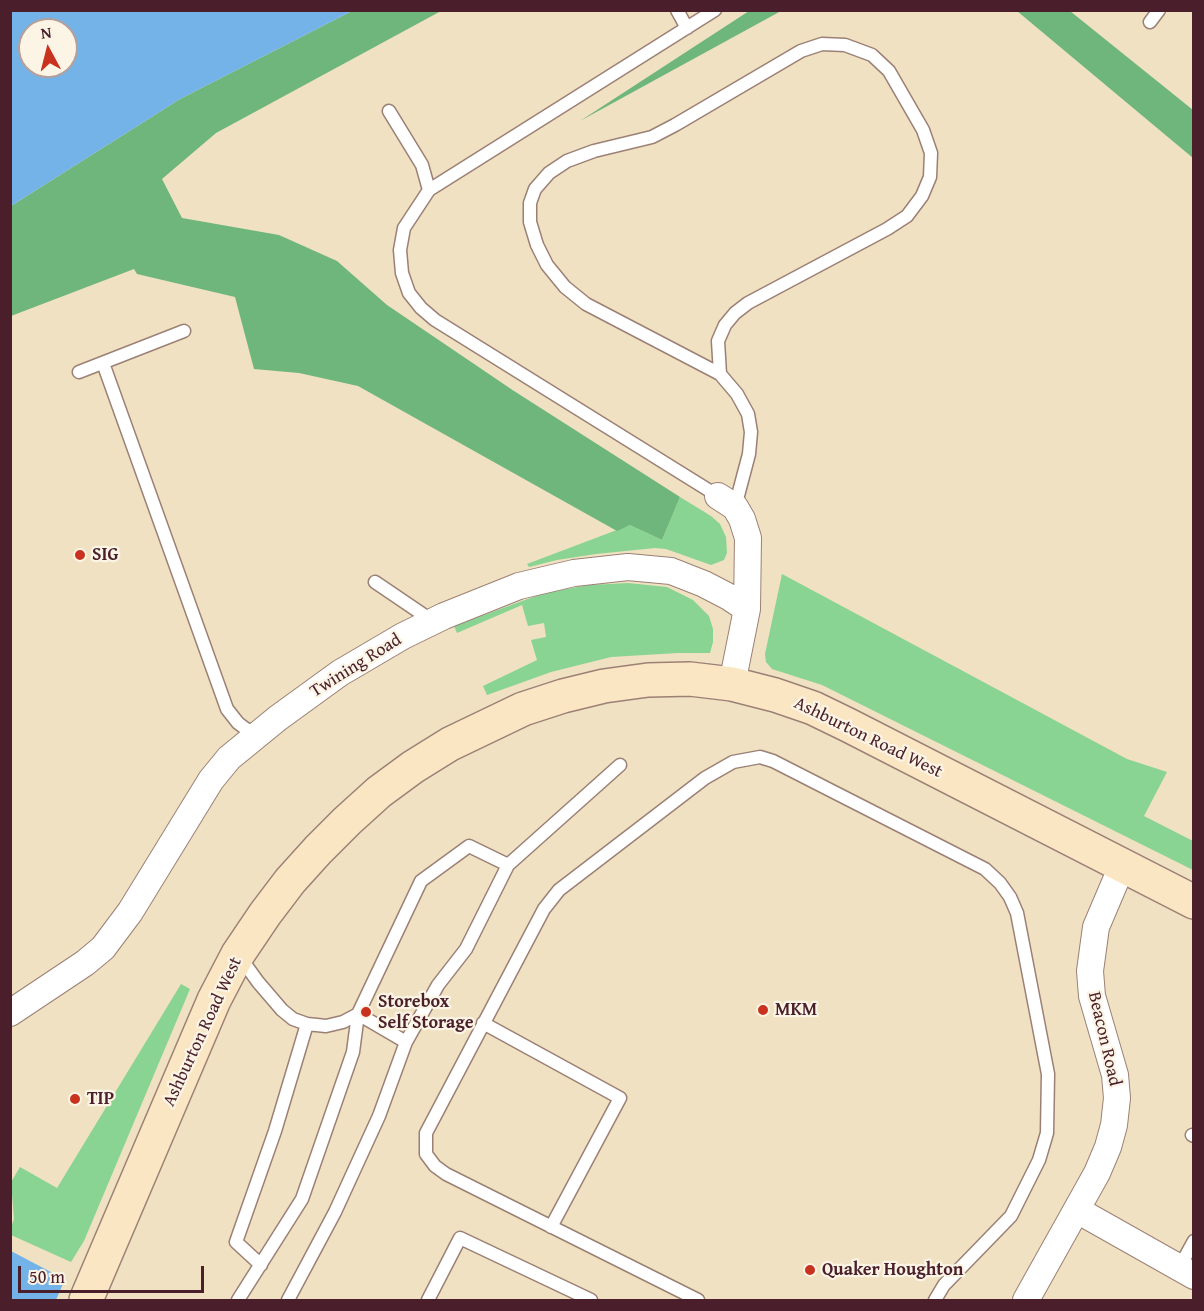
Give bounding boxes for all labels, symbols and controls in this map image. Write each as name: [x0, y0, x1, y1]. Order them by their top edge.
north arrow: [18, 18, 78, 78]
text: N: [39, 20, 53, 45]
place label: SIG: [92, 544, 118, 566]
marker: SIG: [73, 548, 87, 562]
street label: Twining Road: [306, 629, 406, 703]
street label: Ashburton Road West: [790, 693, 946, 783]
street label: Ashburton Road West: [159, 954, 247, 1110]
street label: Beacon Road: [1083, 990, 1125, 1088]
place label: Storebox Self Storage: [378, 991, 474, 1034]
place label: MKM: [775, 999, 817, 1021]
marker: MKM: [756, 1003, 770, 1017]
marker: Storebox Self Storage: [359, 1005, 373, 1019]
place label: TIP: [87, 1088, 114, 1110]
marker: TIP: [68, 1092, 82, 1106]
scale bar: [21, 1254, 207, 1292]
place label: Quaker Houghton: [822, 1259, 963, 1281]
text: 50 m: [29, 1263, 65, 1290]
marker: Quaker Houghton: [803, 1263, 817, 1277]

